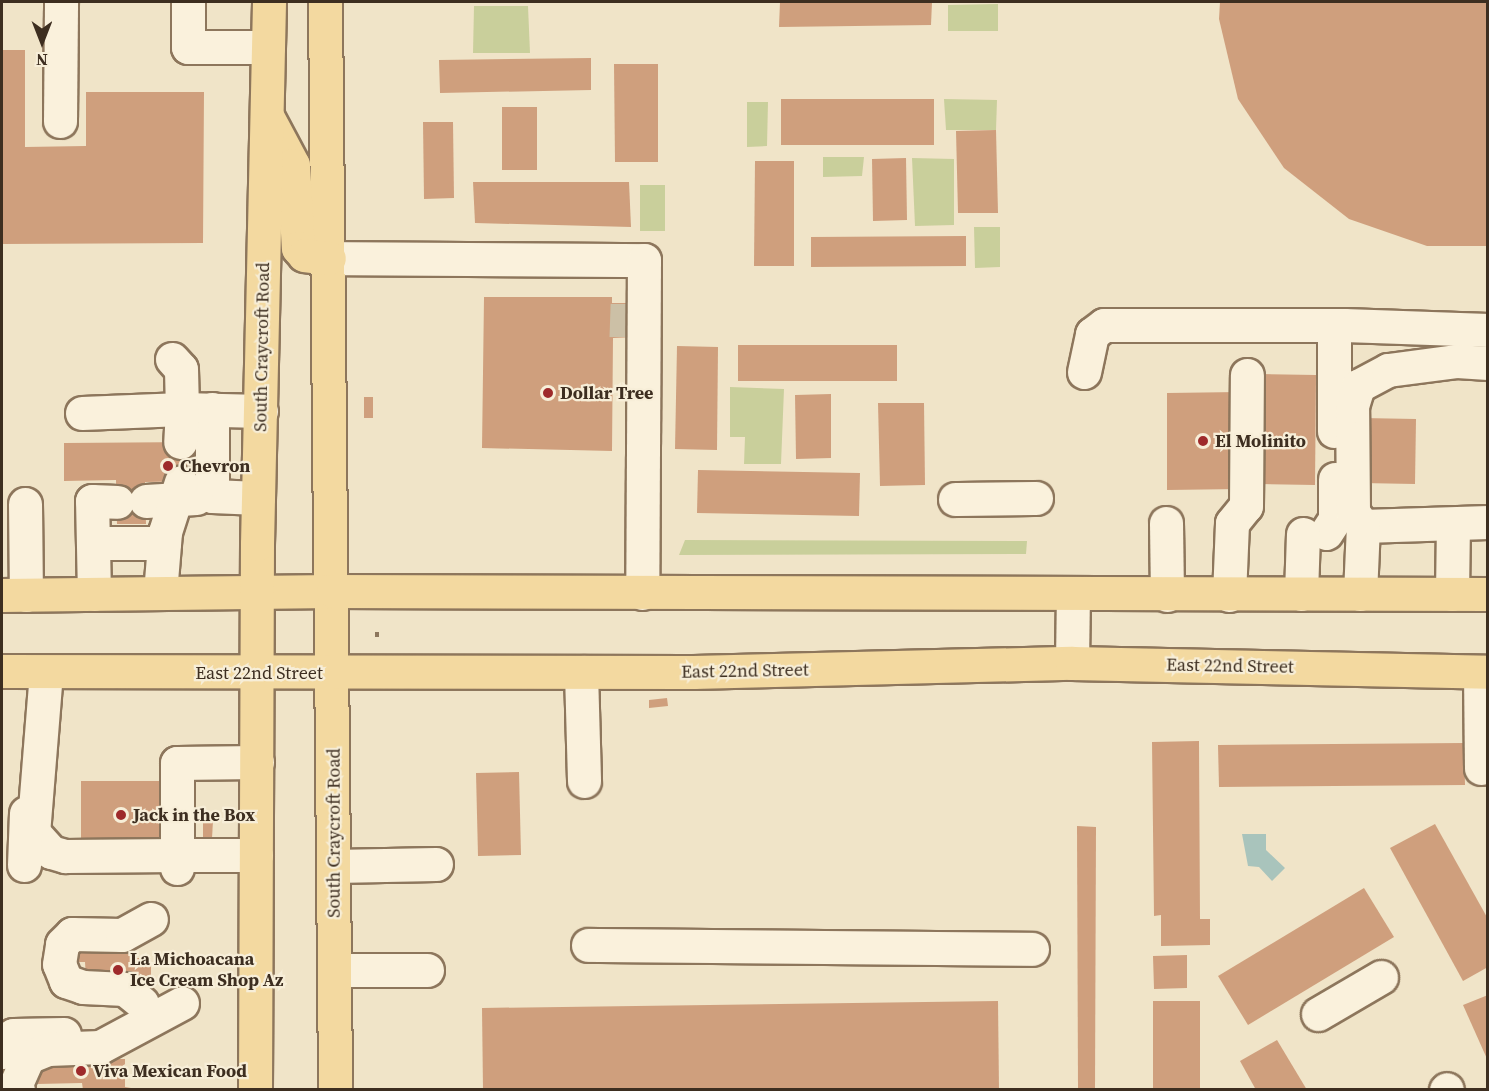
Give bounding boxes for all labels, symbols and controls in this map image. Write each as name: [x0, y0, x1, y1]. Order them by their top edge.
north arrow: [12, 12, 72, 72]
text: N: [36, 49, 48, 71]
street label: South Craycroft Road: [250, 262, 274, 432]
place label: Dollar Tree: [560, 382, 654, 404]
marker: Dollar Tree: [541, 386, 555, 400]
place label: El Molinito: [1215, 430, 1306, 452]
marker: El Molinito: [1196, 434, 1210, 448]
place label: Chevron: [180, 455, 250, 477]
marker: Chevron: [161, 459, 175, 473]
street label: East 22nd Street: [1166, 654, 1294, 678]
street label: East 22nd Street: [681, 659, 809, 683]
street label: East 22nd Street: [195, 662, 323, 684]
street label: South Craycroft Road: [323, 748, 345, 918]
place label: Jack in the Box: [133, 804, 255, 826]
marker: Jack in the Box: [114, 808, 128, 822]
place label: La Michoacana Ice Cream Shop Az: [130, 949, 283, 992]
marker: La Michoacana Ice Cream Shop Az: [111, 963, 125, 977]
place label: Viva Mexican Food: [93, 1060, 247, 1082]
marker: Viva Mexican Food: [74, 1064, 88, 1078]

